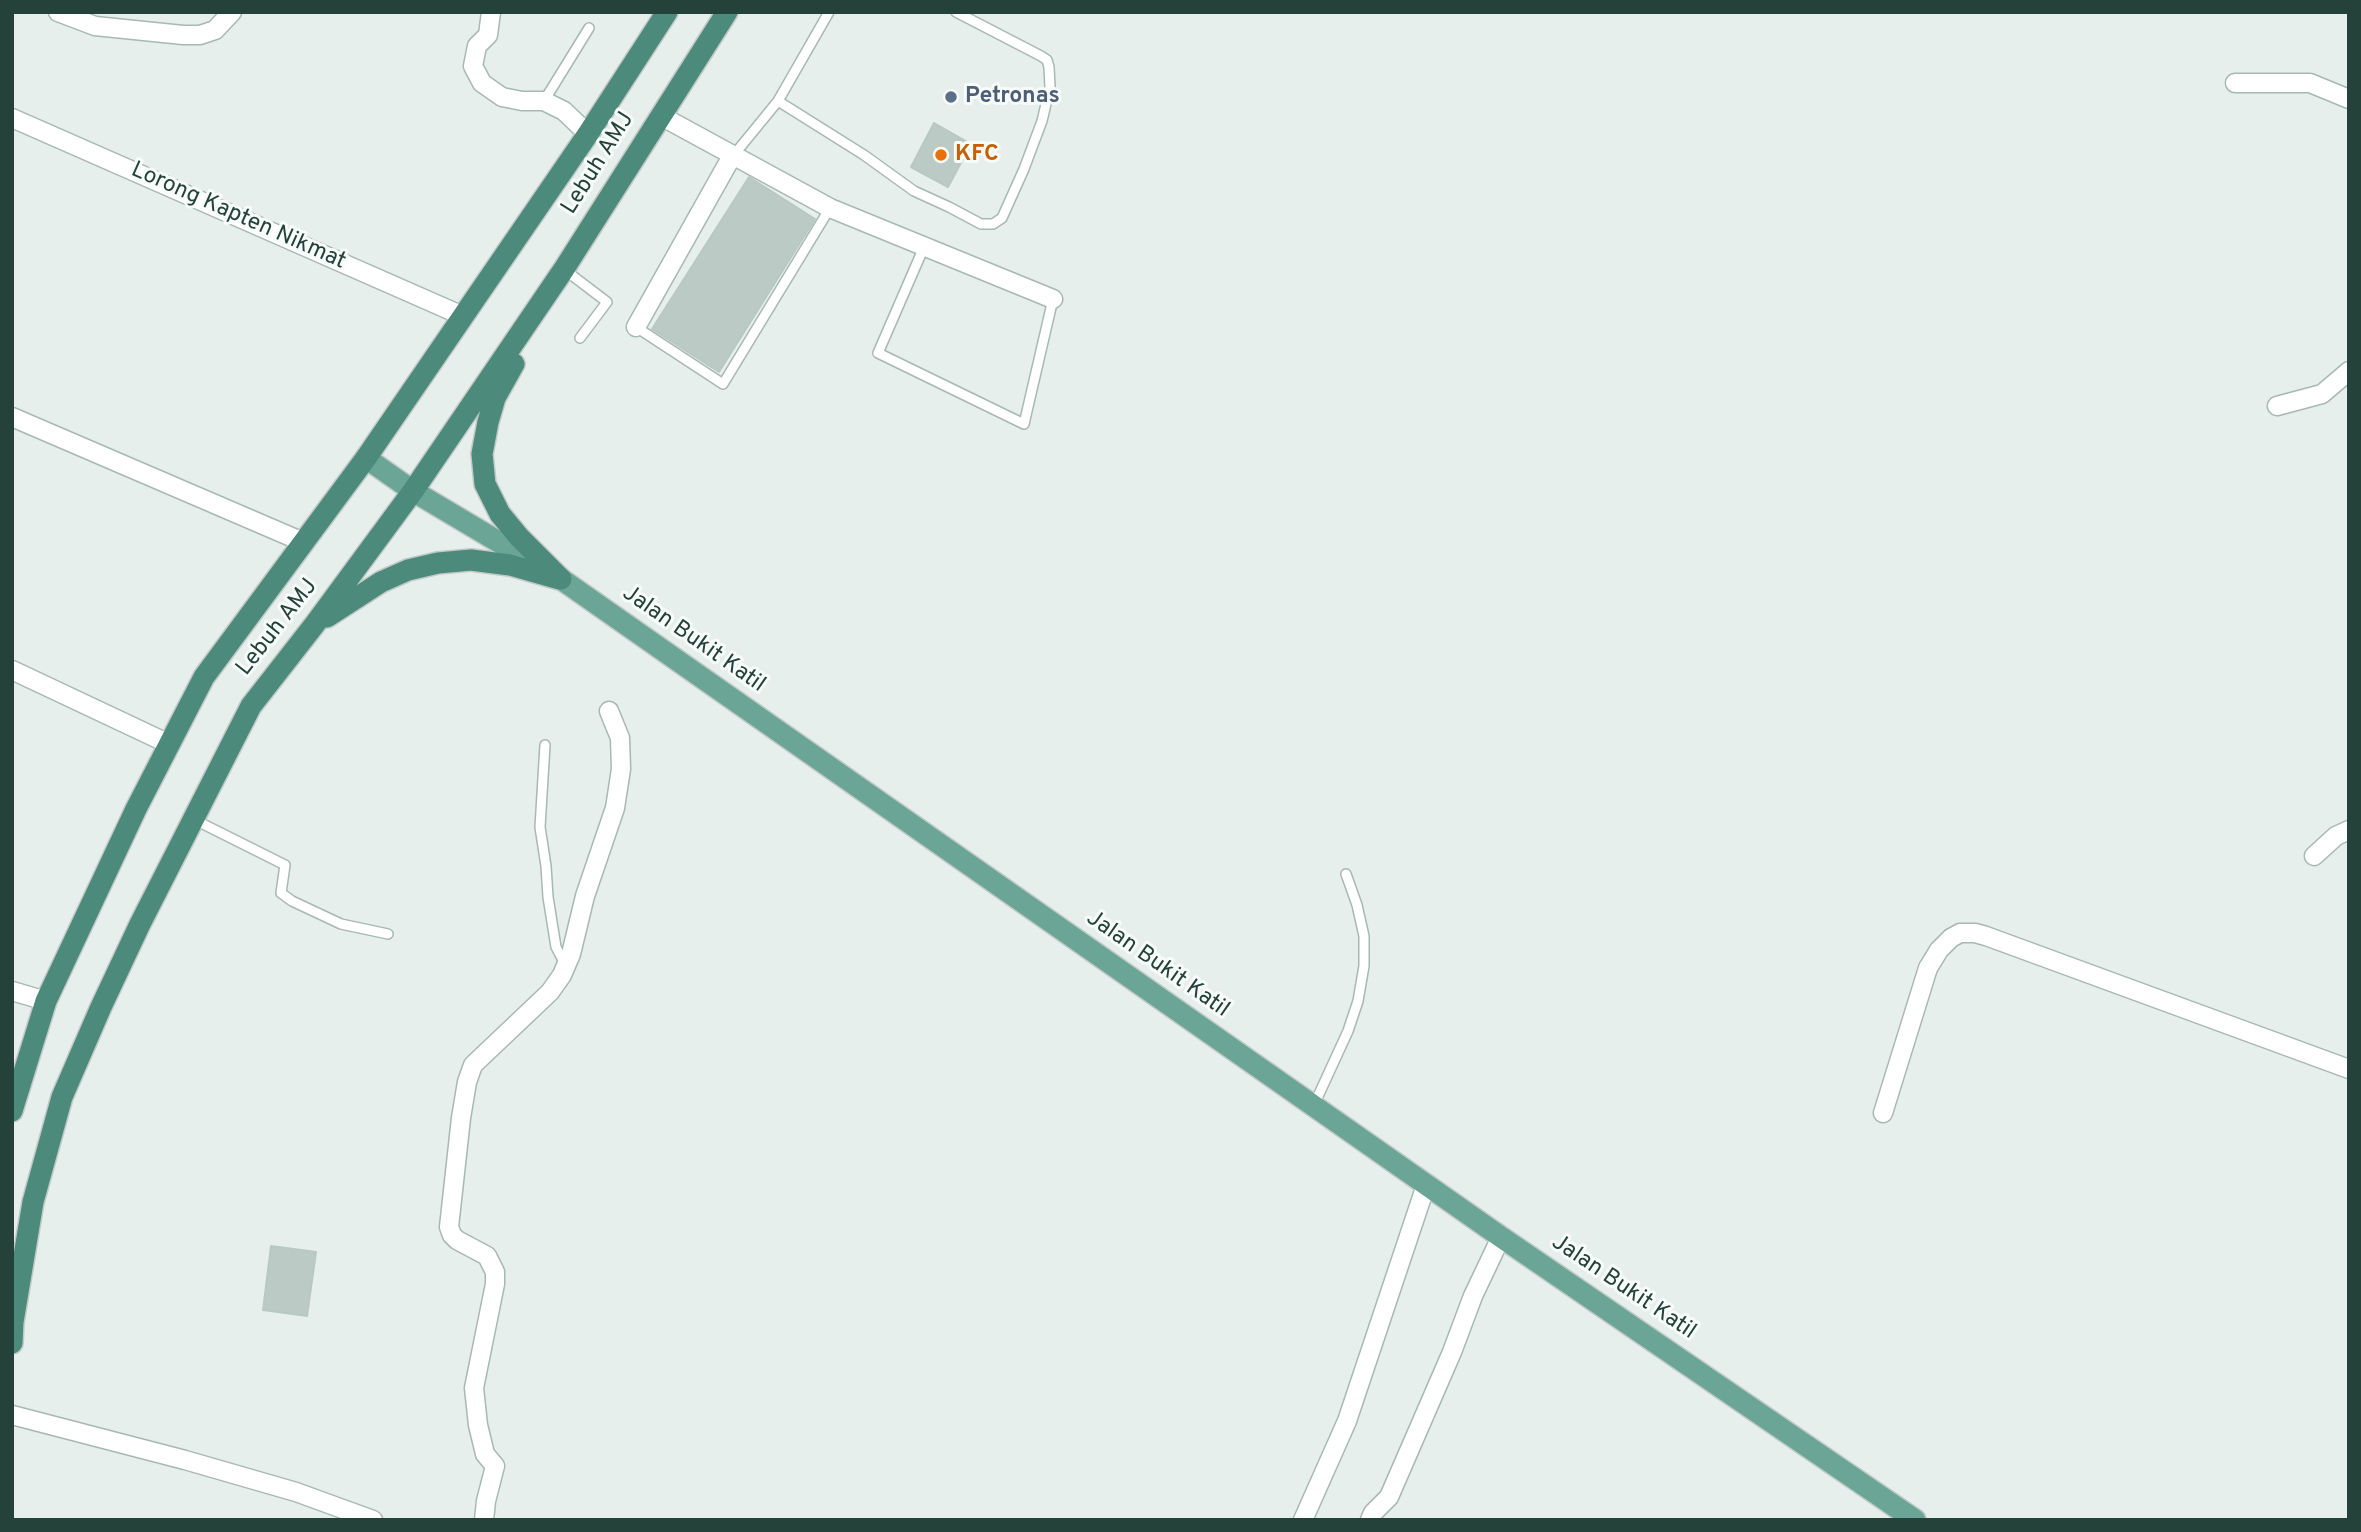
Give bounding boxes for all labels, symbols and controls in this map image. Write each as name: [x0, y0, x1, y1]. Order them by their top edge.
place label: Petronas: [965, 83, 1060, 111]
marker: Petronas: [943, 89, 959, 105]
street label: Lebuh AMJ: [557, 108, 641, 220]
place label: KFC: [955, 141, 999, 169]
marker: KFC: [933, 147, 949, 163]
street label: Lorong Kapten Nikmat: [126, 157, 350, 277]
street label: Lebuh AMJ: [232, 574, 324, 682]
street label: Jalan Bukit Katil: [616, 580, 770, 700]
street label: Jalan Bukit Katil: [1080, 905, 1234, 1025]
street label: Jalan Bukit Katil: [1546, 1229, 1700, 1347]

